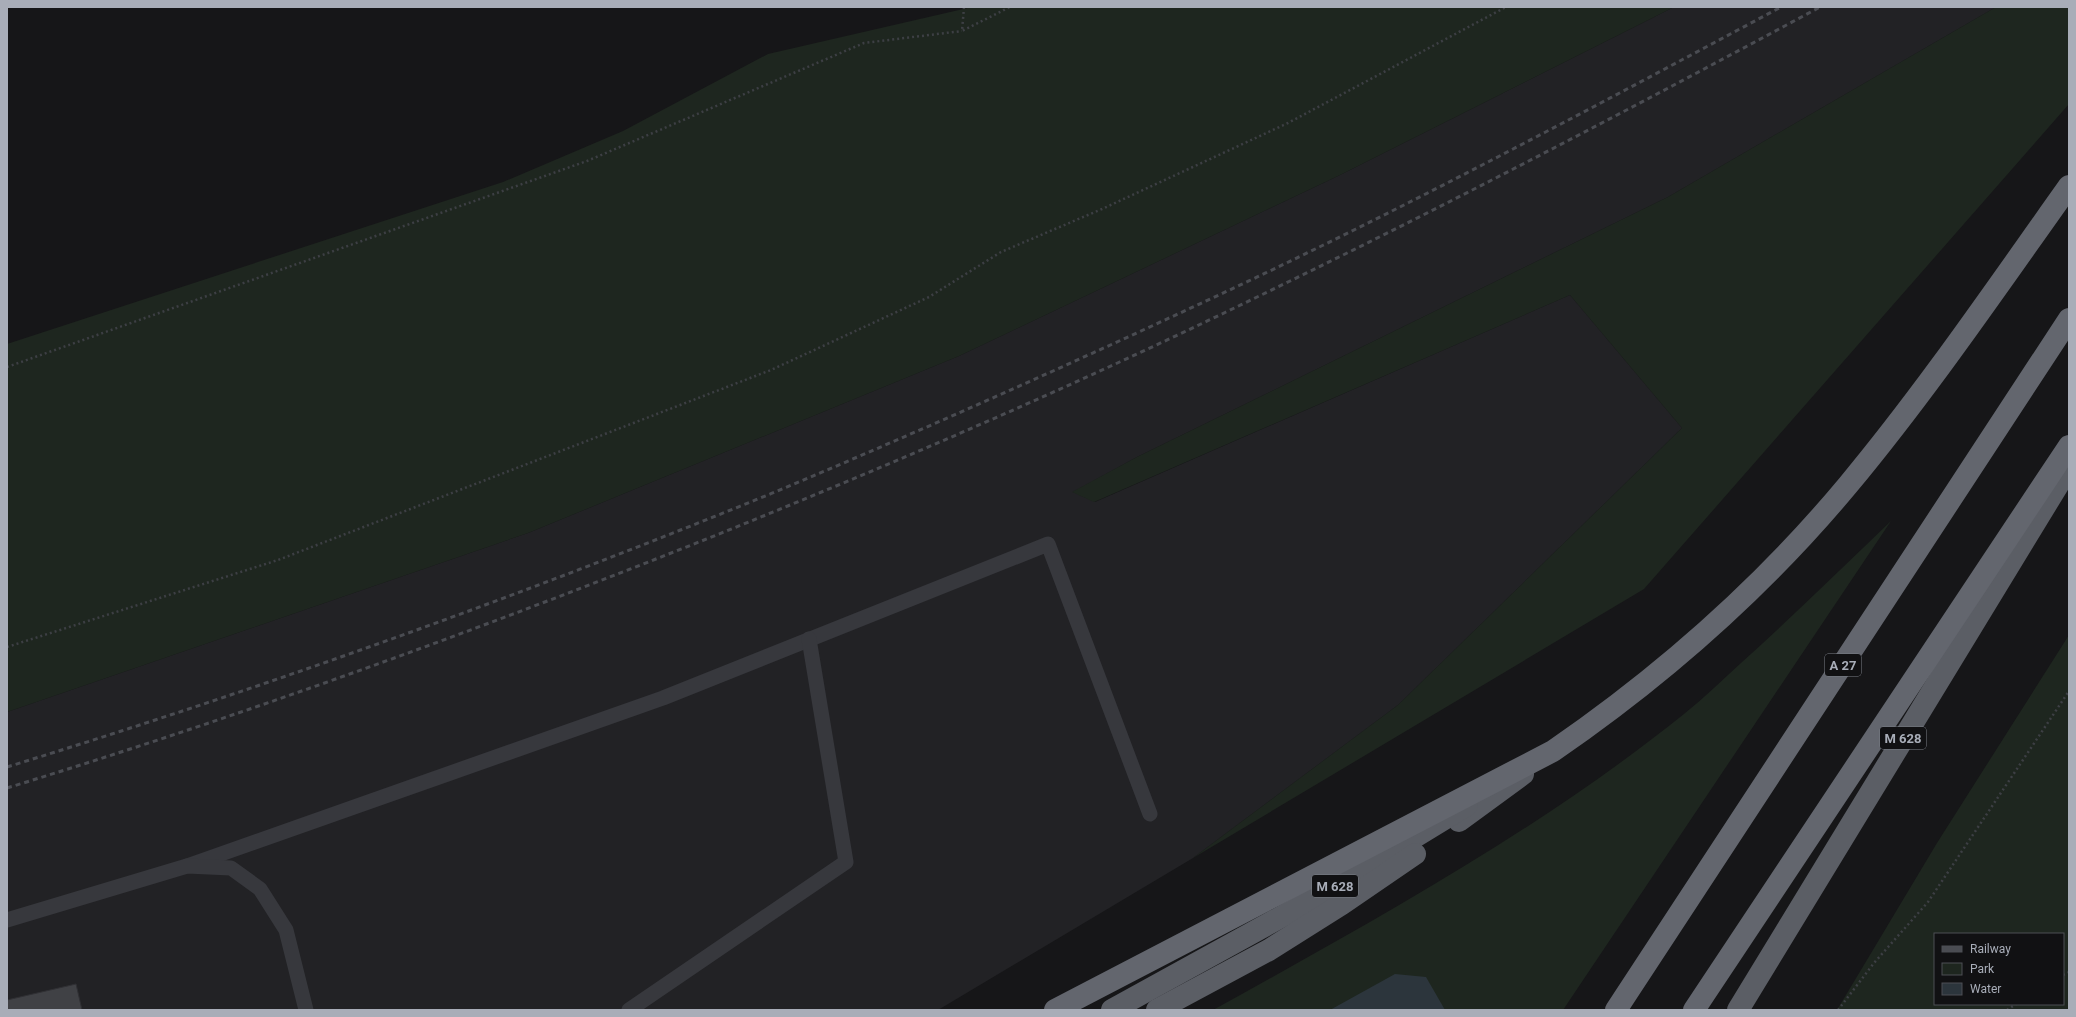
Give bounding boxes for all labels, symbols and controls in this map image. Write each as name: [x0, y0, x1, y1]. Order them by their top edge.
road number: A 27: [1825, 654, 1861, 676]
road number: M 628: [1880, 727, 1926, 749]
road number: M 628: [1312, 875, 1358, 897]
legend: [1934, 933, 2064, 1005]
text: Railway: [1970, 942, 2011, 956]
text: Park: [1970, 962, 1995, 976]
text: Water: [1970, 982, 2001, 996]

